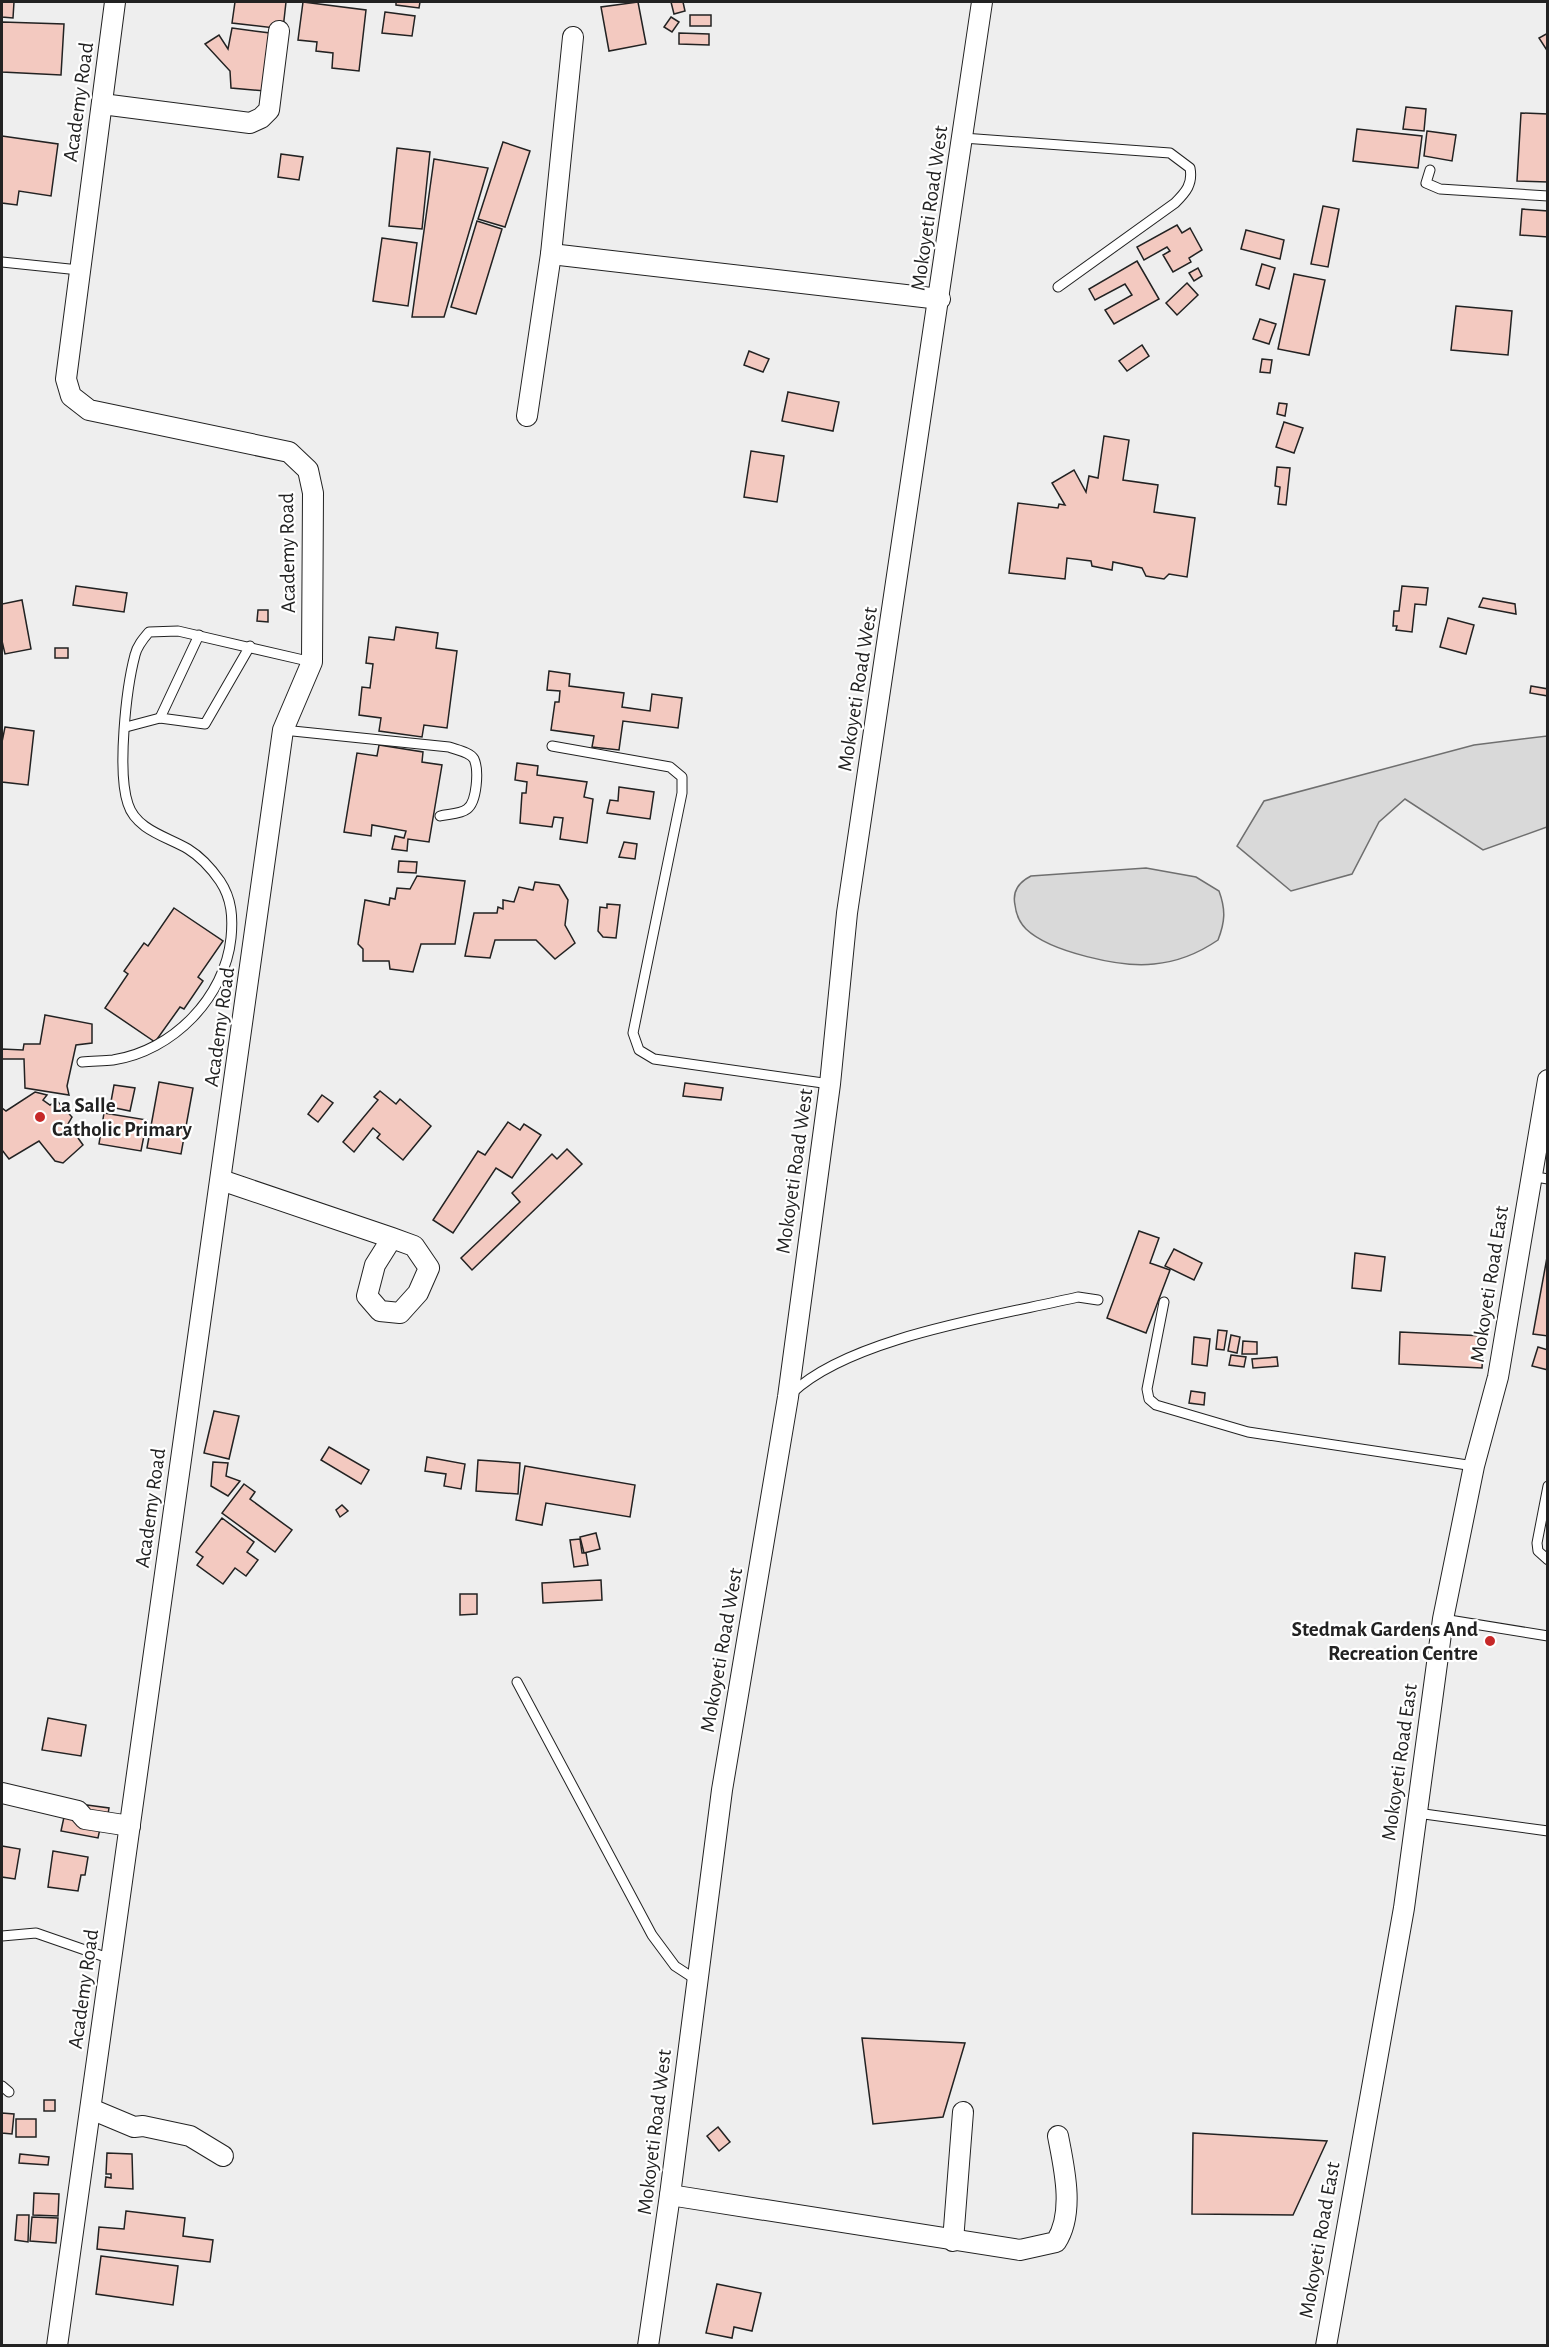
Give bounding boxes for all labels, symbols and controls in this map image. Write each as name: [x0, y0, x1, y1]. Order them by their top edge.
street label: Academy Road: [60, 41, 97, 163]
street label: Mokoyeti Road West: [908, 124, 952, 292]
street label: Academy Road: [276, 492, 299, 613]
street label: Mokoyeti Road West: [834, 605, 881, 773]
street label: Academy Road: [201, 966, 238, 1088]
street label: Mokoyeti Road West: [773, 1087, 817, 1255]
place label: La Salle Catholic Primary: [52, 1095, 192, 1140]
marker: La Salle Catholic Primary: [33, 1110, 47, 1124]
street label: Mokoyeti Road East: [1467, 1204, 1512, 1364]
street label: Academy Road: [132, 1447, 169, 1569]
street label: Mokoyeti Road West: [697, 1566, 746, 1734]
place label: Stedmak Gardens And Recreation Centre: [1291, 1619, 1478, 1664]
marker: Stedmak Gardens And Recreation Centre: [1483, 1634, 1497, 1648]
street label: Mokoyeti Road East: [1378, 1682, 1421, 1842]
street label: Academy Road: [65, 1928, 102, 2050]
street label: Mokoyeti Road West: [634, 2048, 675, 2216]
street label: Mokoyeti Road East: [1295, 2160, 1344, 2320]

